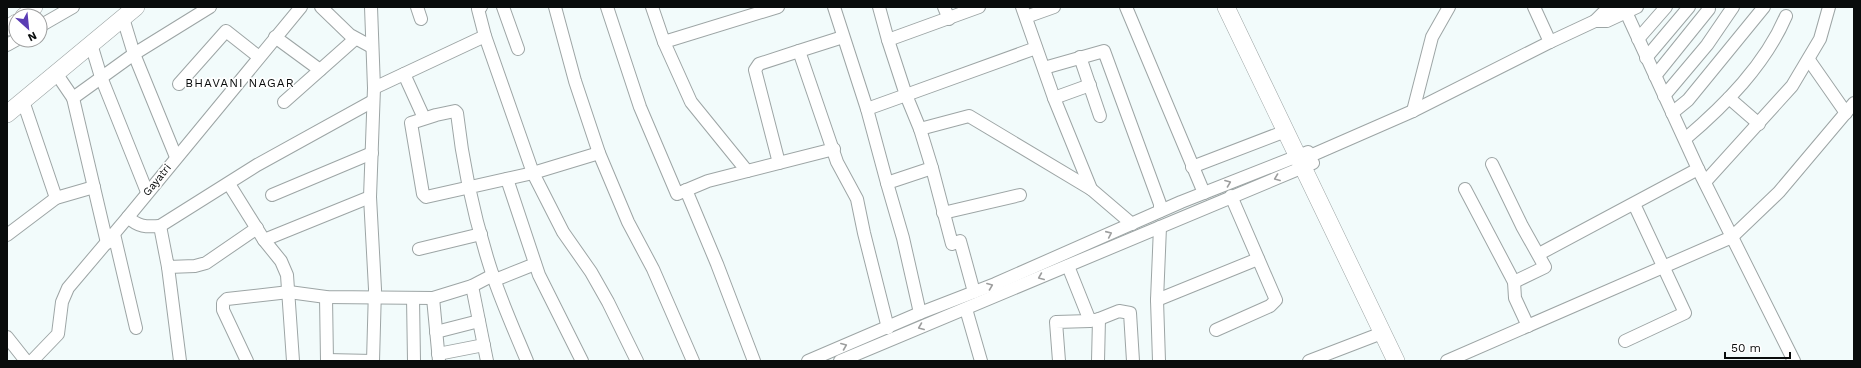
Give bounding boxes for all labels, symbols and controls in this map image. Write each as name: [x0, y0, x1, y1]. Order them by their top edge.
north arrow: [8, 8, 48, 48]
text: N: [26, 29, 39, 44]
district label: BHAVANI NAGAR: [185, 76, 295, 90]
street label: Gayatri: [140, 161, 174, 199]
one-way arrow: [1274, 173, 1281, 181]
one-way arrow: [1225, 180, 1232, 188]
one-way arrow: [1104, 231, 1112, 239]
one-way arrow: [1038, 273, 1045, 281]
one-way arrow: [986, 283, 993, 291]
one-way arrow: [918, 322, 925, 330]
scale bar: [1725, 334, 1790, 360]
text: 50 m: [1731, 341, 1761, 355]
one-way arrow: [840, 343, 847, 351]

